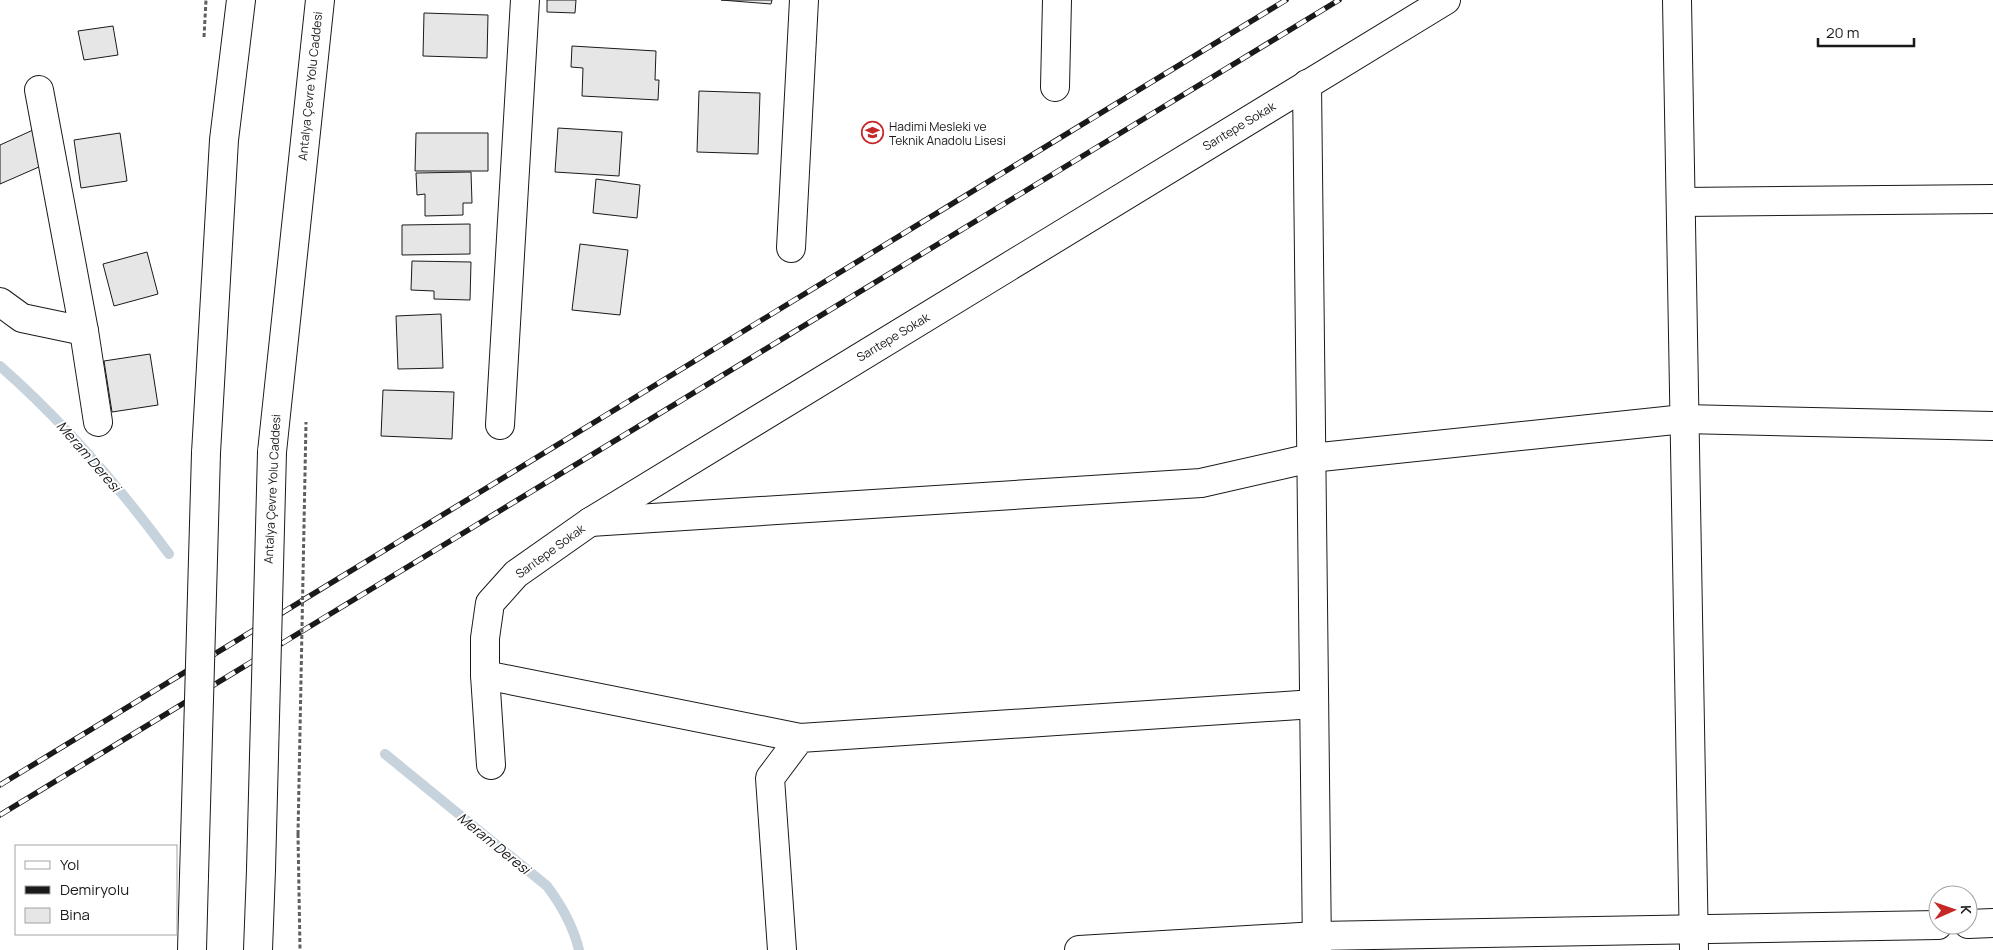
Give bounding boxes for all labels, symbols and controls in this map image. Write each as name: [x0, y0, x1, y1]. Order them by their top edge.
street label: Antalya Çevre Yolu Caddesi: [294, 11, 326, 161]
scale bar: [1818, 15, 1914, 47]
text: 20 m: [1826, 22, 1859, 43]
street label: Sarıtepe Sokak: [1199, 97, 1279, 154]
place label: Hadimi Mesleki ve Teknik Anadolu Lisesi: [889, 118, 1006, 149]
school or university icon: Hadimi Mesleki ve Teknik Anadolu Lisesi: [861, 121, 885, 145]
street label: Sarıtepe Sokak: [853, 308, 933, 365]
street label: Antalya Çevre Yolu Caddesi: [260, 414, 284, 564]
water label: Meram Deresi: [53, 416, 126, 497]
street label: Sarıtepe Sokak: [512, 519, 589, 582]
water label: Meram Deresi: [454, 808, 536, 879]
legend: [15, 845, 178, 935]
text: Yol: [60, 854, 80, 875]
text: Demiryolu: [60, 879, 129, 900]
north arrow: [1928, 885, 1978, 935]
text: Bina: [60, 904, 90, 925]
text: K: [1957, 905, 1976, 915]

